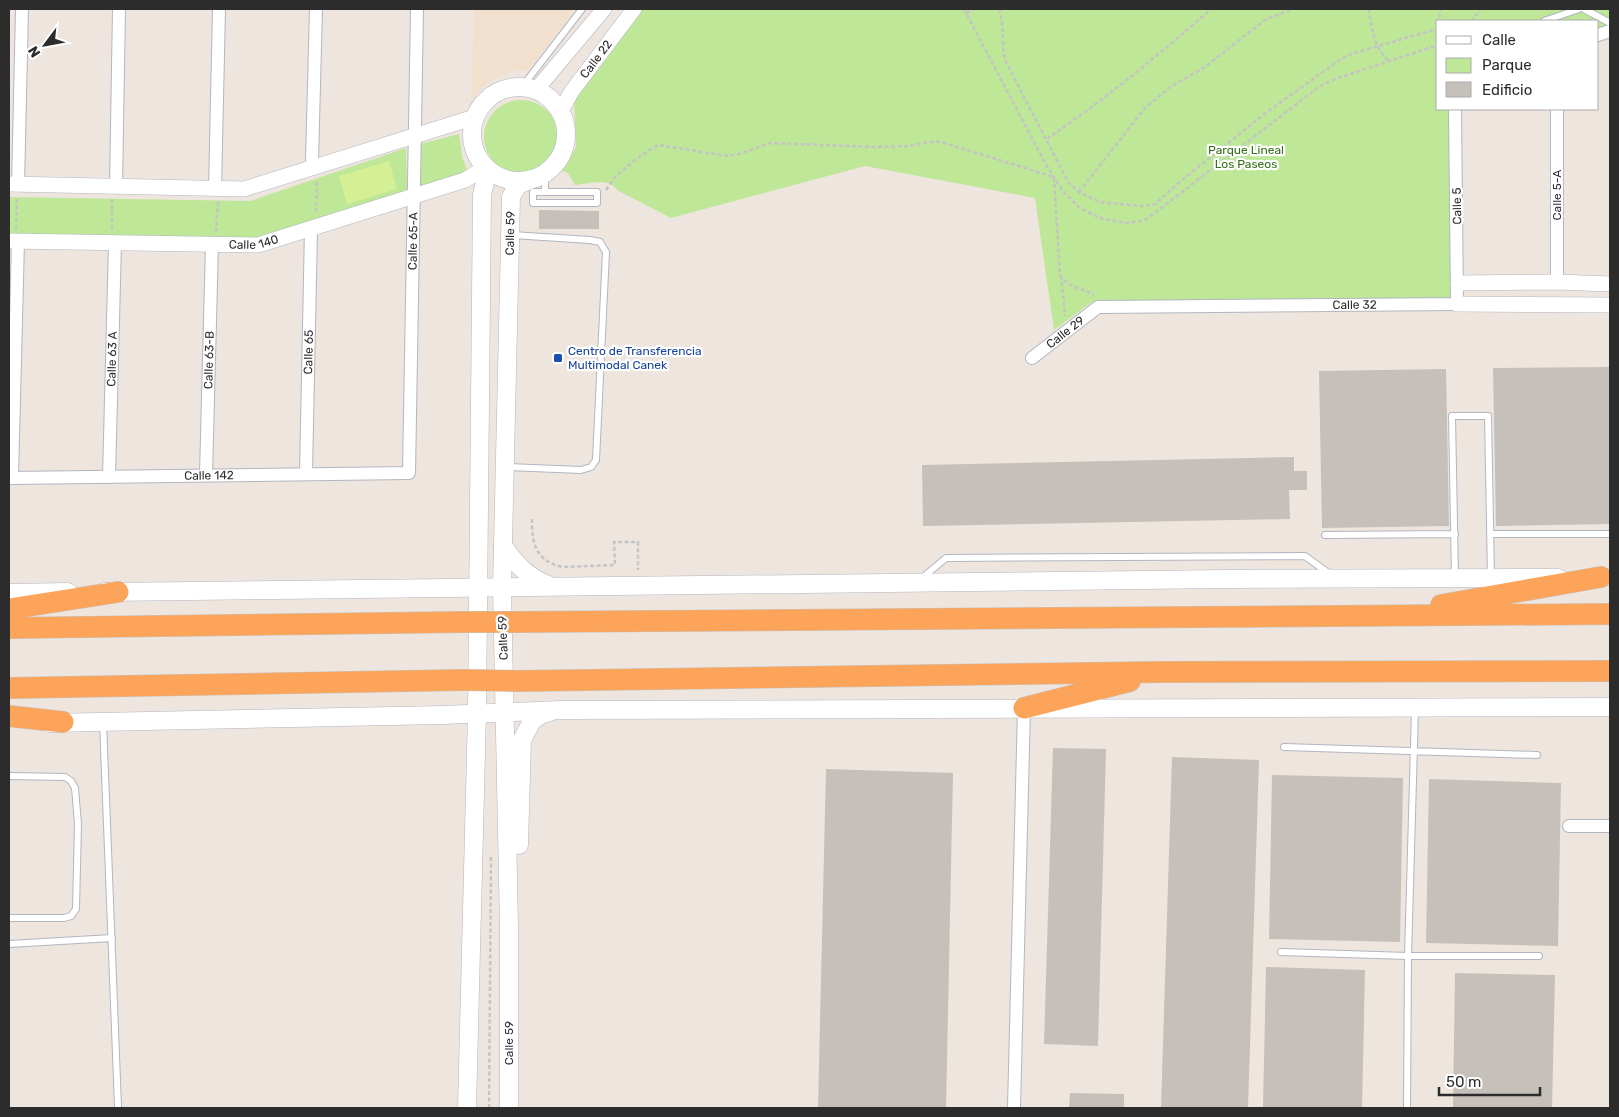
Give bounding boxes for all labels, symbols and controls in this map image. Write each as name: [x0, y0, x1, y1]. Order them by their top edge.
north arrow: [20, 20, 70, 70]
legend: [1436, 20, 1599, 110]
text: Calle: [1482, 31, 1516, 49]
street label: Calle 22: [577, 37, 615, 81]
text: N: [25, 43, 44, 60]
text: Parque: [1482, 56, 1532, 74]
text: Edificio: [1482, 81, 1532, 99]
park label: Parque Lineal Los Paseos: [1208, 143, 1284, 171]
street label: Calle 5-A: [1550, 170, 1564, 220]
street label: Calle 5: [1450, 187, 1464, 225]
street label: Calle 59: [503, 211, 518, 256]
street label: Calle 65-A: [405, 212, 420, 270]
street label: Calle 140: [229, 232, 280, 252]
street label: Calle 32: [1332, 298, 1377, 312]
street label: Calle 29: [1043, 313, 1087, 351]
street label: Calle 65: [301, 330, 316, 374]
street label: Calle 63 A: [104, 331, 120, 387]
street label: Calle 63-B: [201, 331, 217, 389]
place label: Centro de Transferencia Multimodal Canek: [568, 344, 702, 372]
marker: Centro de Transferencia Multimodal Canek: [552, 352, 564, 364]
street label: Calle 142: [184, 468, 234, 483]
street label: Calle 59: [495, 616, 511, 660]
street label: Calle 59: [502, 1021, 516, 1065]
scale bar: [1439, 1064, 1540, 1096]
text: 50 m: [1446, 1073, 1481, 1091]

